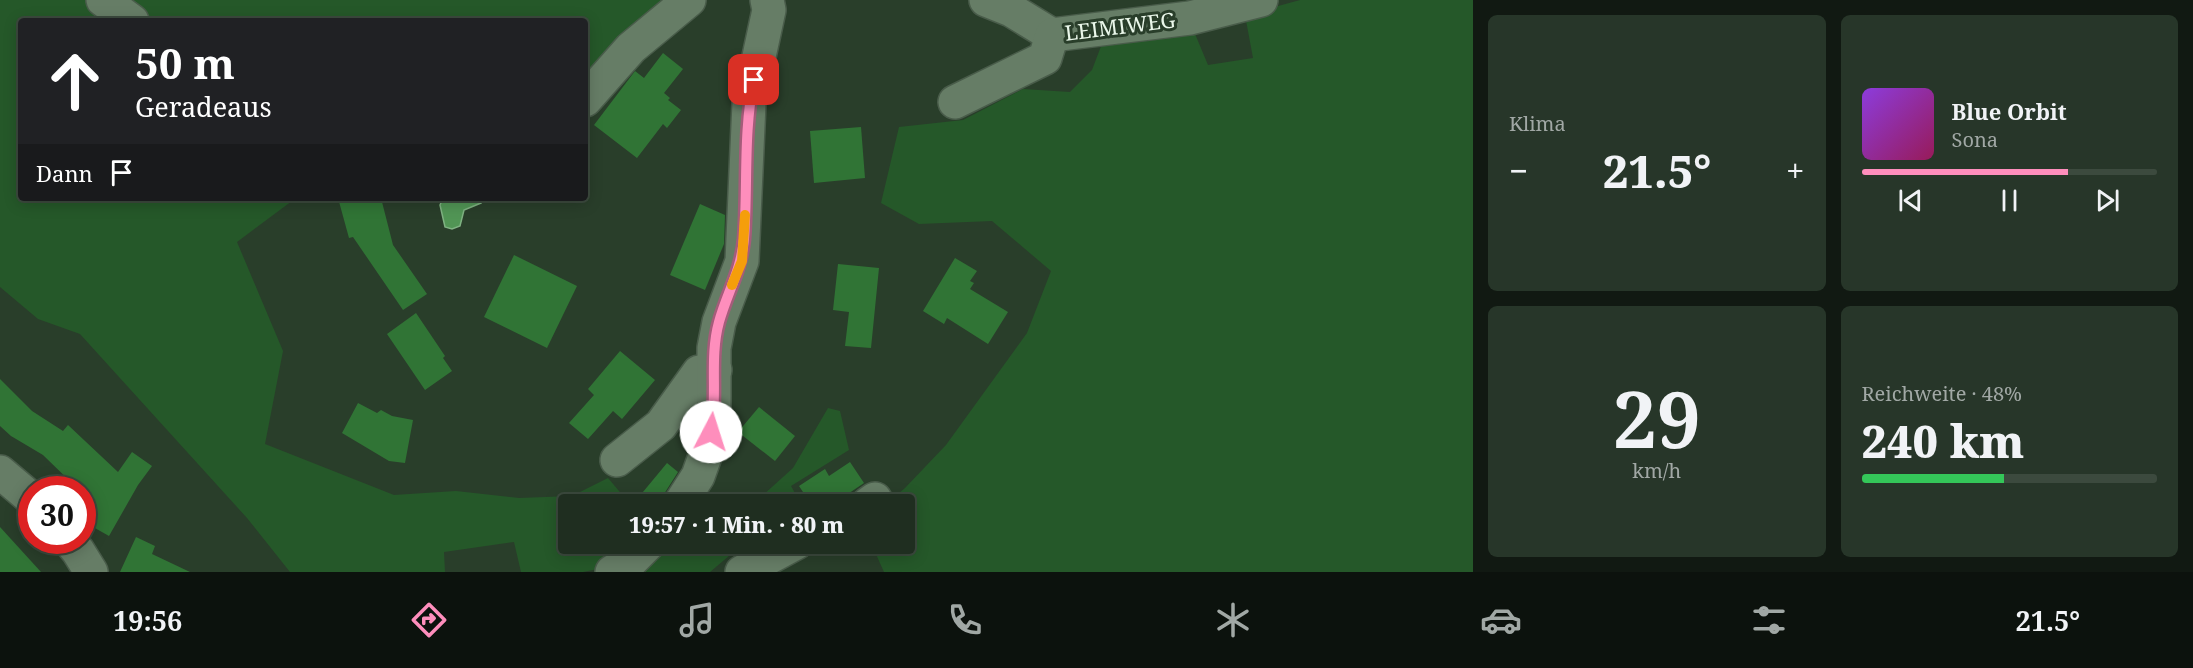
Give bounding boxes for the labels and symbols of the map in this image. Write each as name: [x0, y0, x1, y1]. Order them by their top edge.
street label: LEIMIWEG: [1063, 5, 1177, 47]
pin: [728, 54, 779, 105]
position arrow: [679, 400, 743, 464]
speed limit sign: 30: [18, 476, 96, 554]

